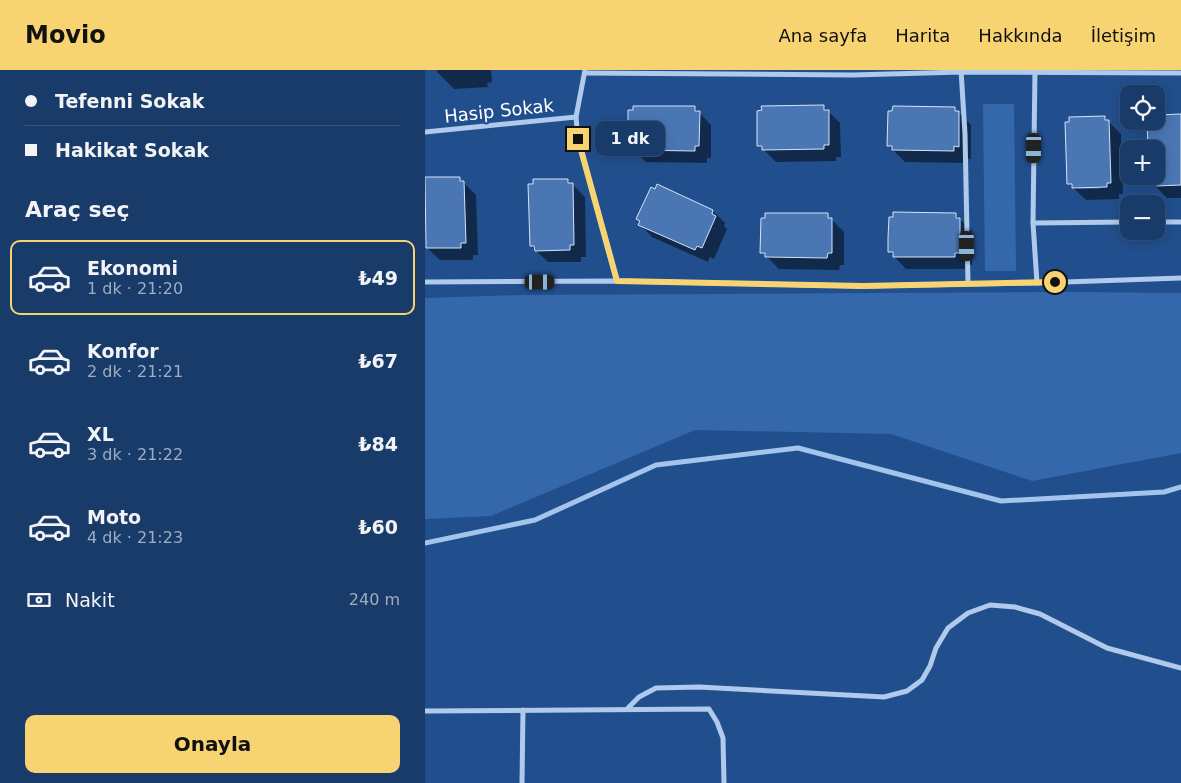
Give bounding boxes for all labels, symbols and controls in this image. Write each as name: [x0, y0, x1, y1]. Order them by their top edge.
text: Movio: [25, 21, 106, 49]
text: Ana sayfa: [778, 25, 867, 46]
text: Harita: [895, 25, 950, 46]
text: Hakkında: [978, 25, 1063, 46]
text: İletişim: [1091, 25, 1156, 46]
map controls: [1120, 85, 1165, 240]
button: locate: [1120, 85, 1165, 130]
text: Tefenni Sokak: [55, 90, 205, 112]
street label: Hasip Sokak: [443, 94, 555, 127]
callout: 1 dk: [595, 122, 665, 156]
route end: [567, 128, 589, 150]
text: 1 dk: [611, 129, 649, 148]
car: [1026, 133, 1041, 163]
text: Hakikat Sokak: [55, 139, 209, 161]
button: +: [1120, 140, 1165, 185]
button: −: [1120, 195, 1165, 240]
text: Araç seç: [25, 197, 129, 222]
car: [959, 231, 974, 261]
icon: car: [27, 255, 72, 300]
text: Ekonomi: [87, 257, 178, 279]
text: ₺49: [358, 267, 398, 289]
route start: [1044, 271, 1066, 293]
car: [525, 275, 555, 290]
text: 1 dk · 21:20: [87, 279, 183, 298]
icon: car: [27, 338, 72, 383]
text: Konfor: [87, 340, 159, 362]
text: ₺67: [358, 350, 398, 372]
text: 2 dk · 21:21: [87, 362, 183, 381]
icon: car: [27, 421, 72, 466]
text: XL: [87, 423, 114, 445]
text: ₺84: [358, 433, 398, 455]
text: 3 dk · 21:22: [87, 445, 183, 464]
icon: car: [27, 504, 72, 549]
text: Moto: [87, 506, 141, 528]
text: ₺60: [358, 516, 398, 538]
text: 4 dk · 21:23: [87, 528, 183, 547]
icon: cash: [25, 586, 53, 614]
text: Nakit: [65, 589, 115, 611]
text: 240 m: [349, 590, 400, 609]
button: Onayla: [25, 715, 400, 773]

